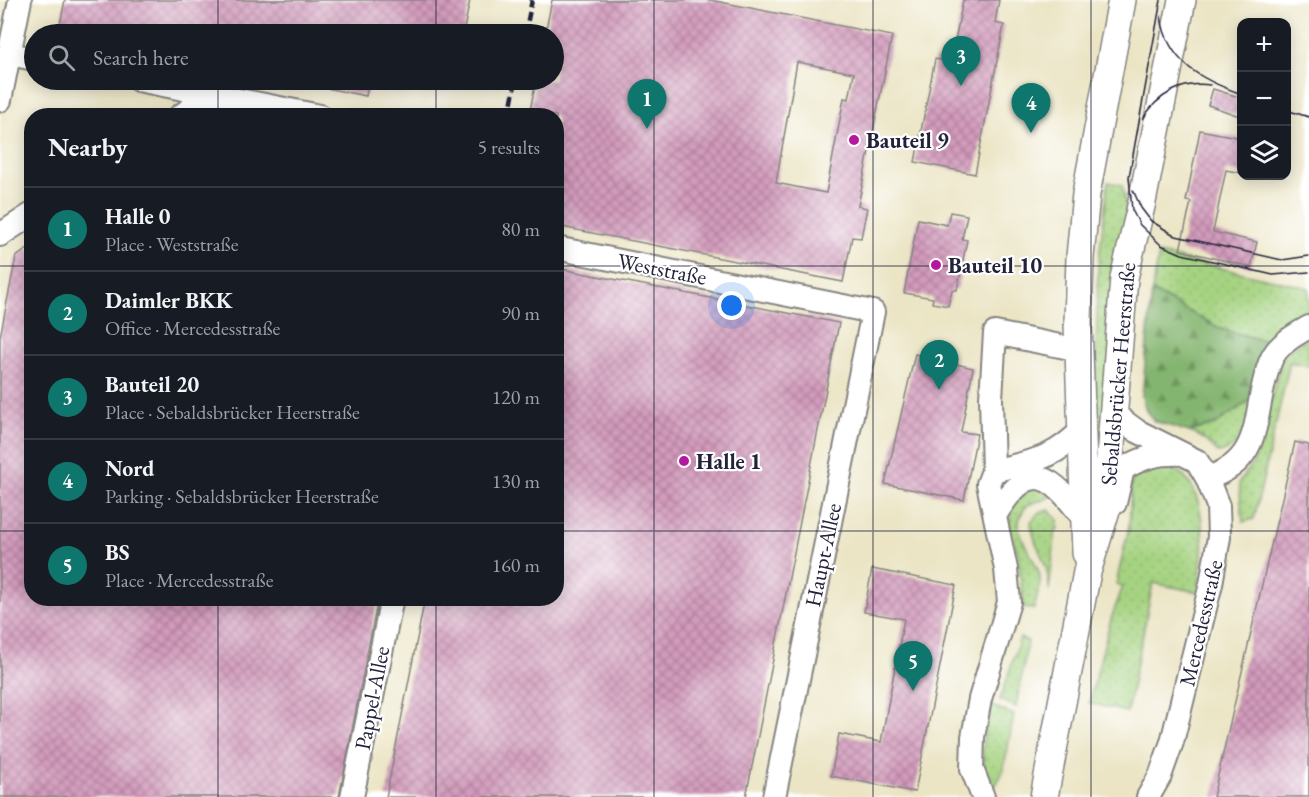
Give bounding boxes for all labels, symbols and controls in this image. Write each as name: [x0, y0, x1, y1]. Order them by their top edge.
map controls: [1237, 18, 1291, 180]
button: +: [1237, 18, 1291, 72]
search box: [24, 24, 564, 90]
pin: 3: [942, 36, 980, 86]
icon: search: [45, 41, 78, 74]
text: Search here: [93, 43, 188, 72]
button: −: [1237, 72, 1291, 126]
pin: 1: [628, 80, 666, 129]
pin: 4: [1012, 84, 1050, 133]
place label: Bauteil 9: [866, 126, 949, 155]
button: layers: [1237, 126, 1291, 180]
text: Nearby: [48, 130, 128, 164]
marker: Bauteil 9: [847, 133, 861, 147]
text: 5 results: [477, 134, 540, 160]
text: Halle 0: [105, 202, 170, 231]
text: 1: [62, 216, 73, 242]
text: 80 m: [501, 216, 540, 242]
text: Place · Weststraße: [105, 231, 239, 257]
street label: Weststraße: [615, 246, 710, 292]
place label: Bauteil 10: [948, 251, 1043, 280]
marker: Bauteil 10: [929, 258, 943, 272]
street label: Sebaldsbrücker Heerstraße: [1094, 261, 1142, 487]
text: Daimler BKK: [105, 286, 232, 315]
your location: [717, 291, 746, 320]
text: 2: [62, 300, 73, 326]
text: 90 m: [501, 300, 540, 326]
text: Office · Mercedesstraße: [105, 315, 280, 341]
pin: 2: [920, 340, 958, 390]
text: Bauteil 20: [105, 370, 199, 399]
text: 3: [62, 384, 73, 410]
text: 120 m: [492, 384, 540, 410]
text: Place · Sebaldsbrücker Heerstraße: [105, 399, 360, 425]
place label: Halle 1: [696, 447, 761, 476]
text: Nord: [105, 454, 154, 483]
marker: Halle 1: [677, 454, 691, 468]
text: 4: [62, 468, 73, 494]
text: 130 m: [492, 468, 540, 494]
text: Parking · Sebaldsbrücker Heerstraße: [105, 483, 379, 509]
street label: Haupt-Allee: [798, 500, 848, 610]
text: BS: [105, 538, 130, 567]
text: 5: [62, 552, 73, 578]
text: 160 m: [492, 552, 540, 578]
street label: Mercedesstraße: [1172, 557, 1230, 689]
text: Place · Mercedesstraße: [105, 567, 273, 593]
pin: 5: [894, 642, 932, 691]
street label: Pappel-Allee: [348, 643, 396, 752]

